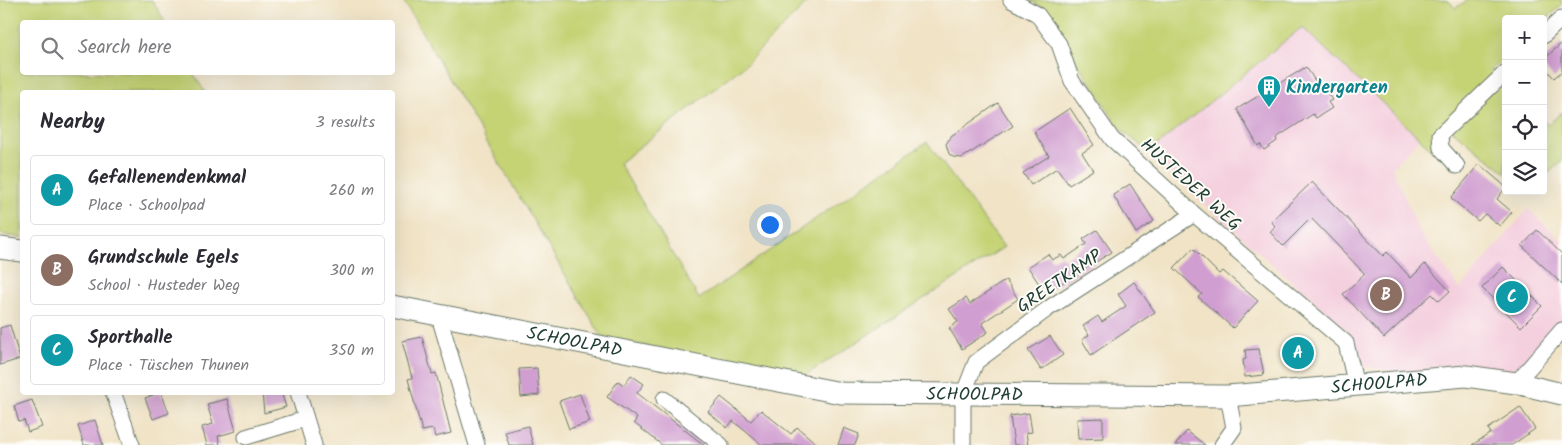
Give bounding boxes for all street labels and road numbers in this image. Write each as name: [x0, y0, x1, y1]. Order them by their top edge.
street label: HUSTEDER WEG: [1133, 132, 1247, 239]
street label: GREETKAMP: [1011, 242, 1109, 322]
street label: SCHOOLPAD: [524, 319, 625, 366]
street label: SCHOOLPAD: [1330, 366, 1429, 403]
street label: SCHOOLPAD: [926, 381, 1023, 410]

